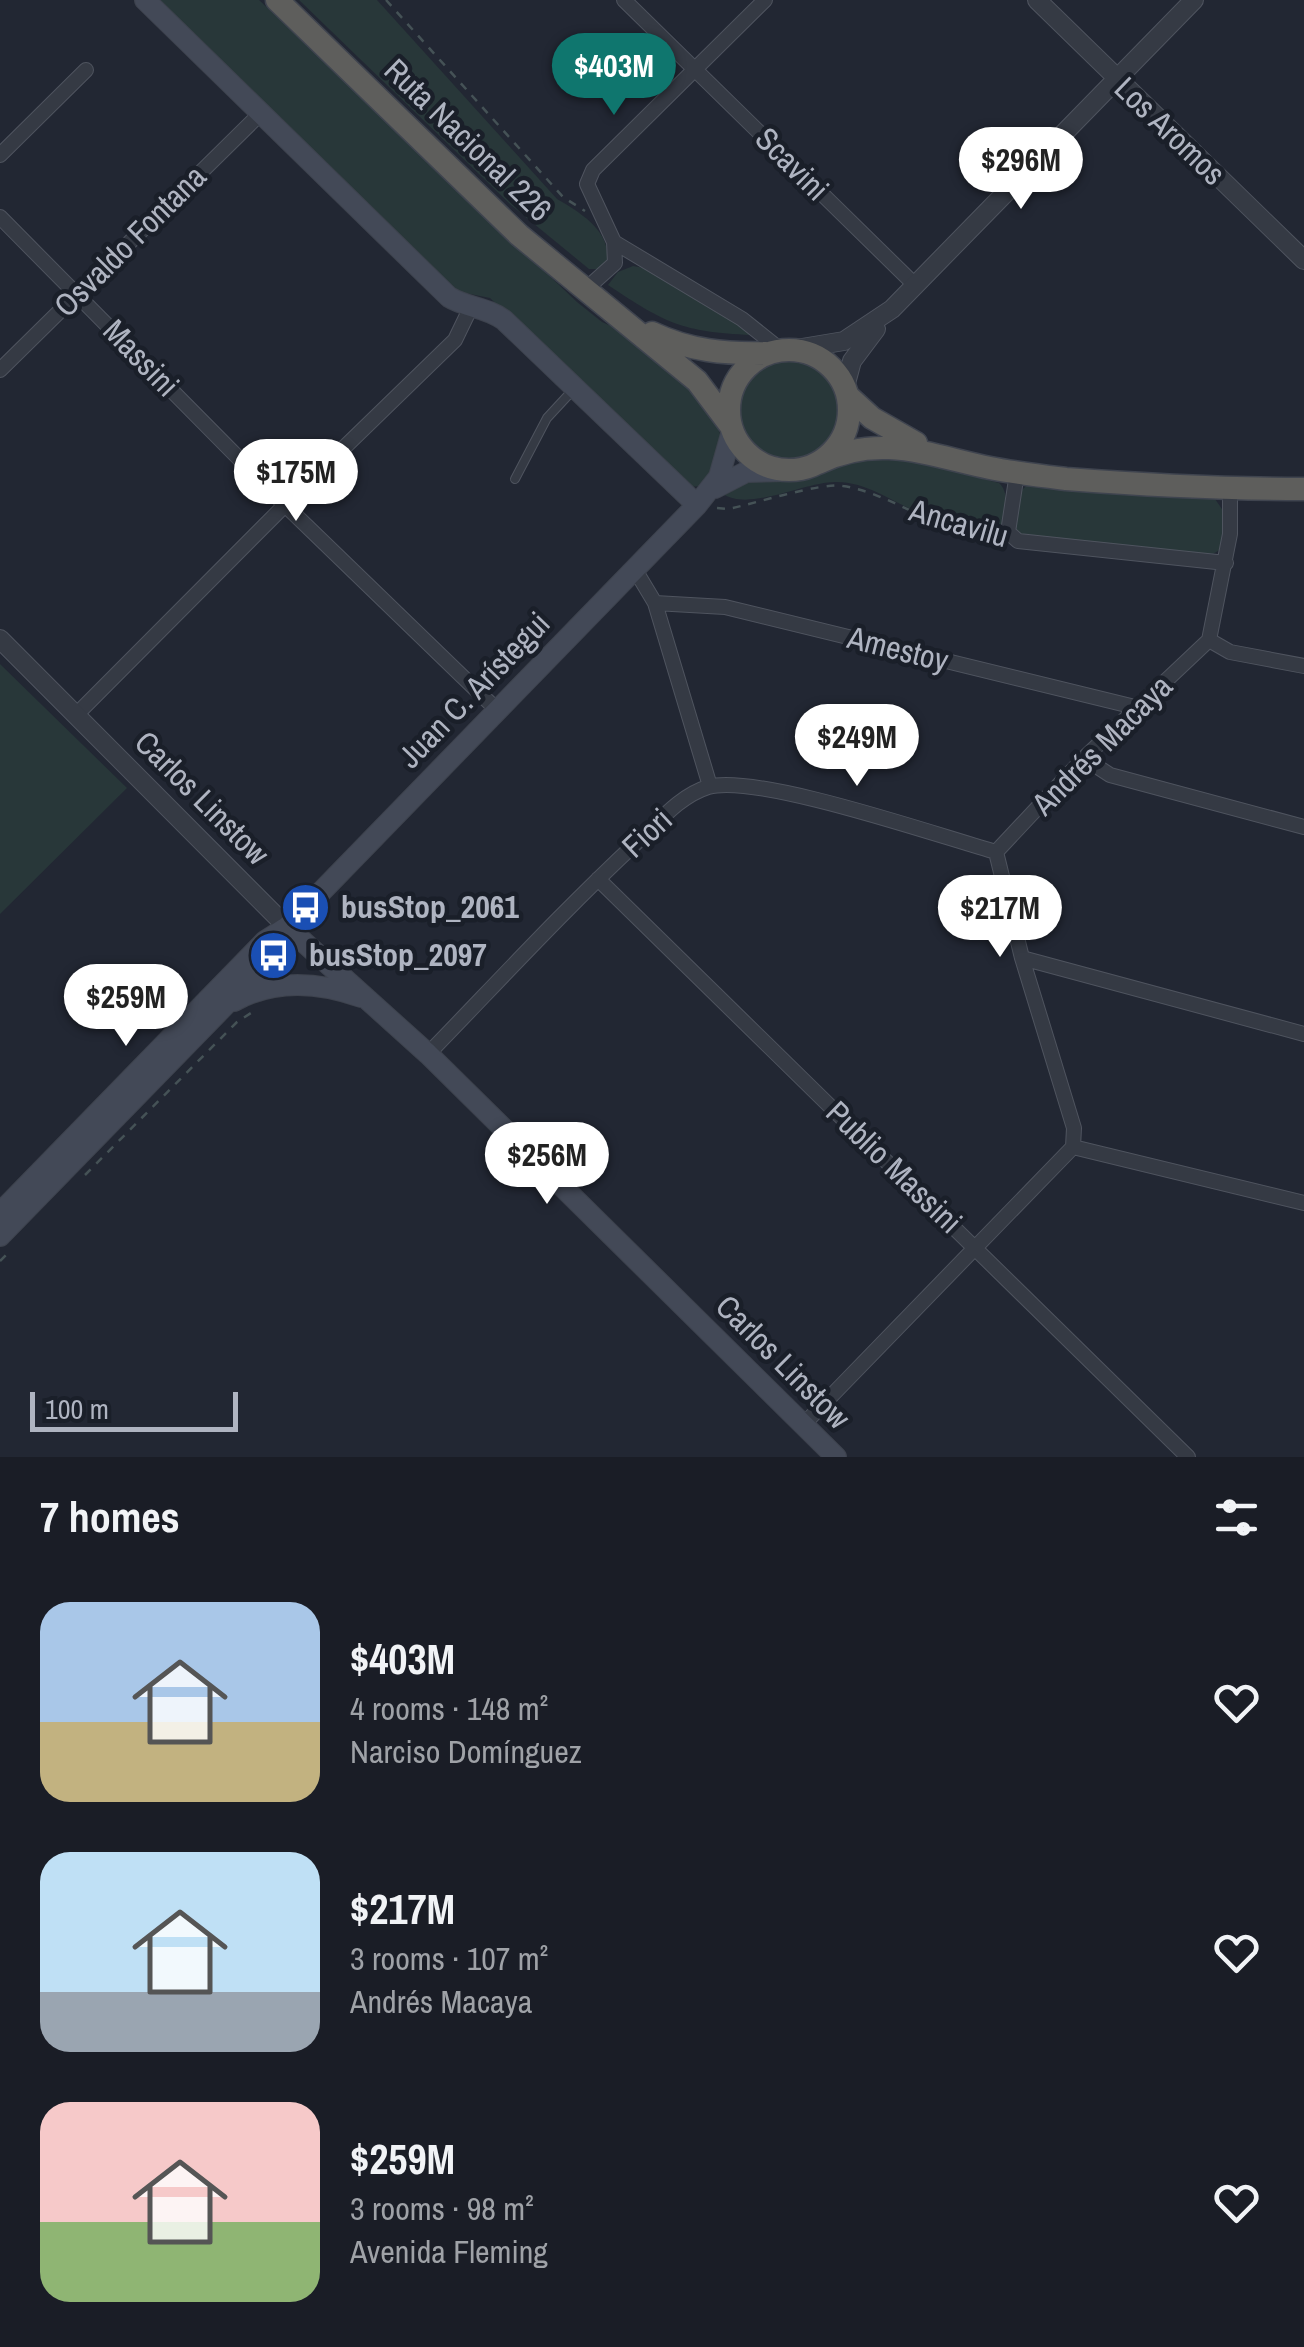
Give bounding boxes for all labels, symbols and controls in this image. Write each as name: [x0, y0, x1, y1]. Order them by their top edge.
pin: $403M: [544, 33, 684, 118]
text: $403M: [574, 44, 654, 87]
street label: Ruta Nacional 226: [375, 49, 561, 231]
street label: Los Aromos: [1106, 67, 1235, 194]
street label: Scavini: [746, 117, 839, 210]
pin: $296M: [951, 127, 1091, 212]
text: $296M: [981, 138, 1061, 181]
street label: Osvaldo Fontana: [44, 155, 215, 326]
street label: Massini: [94, 310, 189, 406]
pin: $175M: [226, 439, 366, 524]
text: $175M: [256, 450, 336, 493]
street label: Ancavilu: [904, 488, 1013, 557]
street label: Juan C. Arístegui: [388, 602, 559, 777]
street label: Amestoy: [842, 615, 953, 682]
street label: Andrés Macaya: [1021, 665, 1182, 825]
pin: $249M: [787, 704, 927, 789]
text: $249M: [817, 715, 897, 758]
street label: Carlos Linstow: [126, 721, 279, 874]
street label: Fiori: [612, 799, 681, 867]
pin: $217M: [930, 875, 1070, 960]
bus stop icon: busStop_2061: [280, 881, 332, 933]
place label: busStop_2061: [341, 885, 519, 928]
text: $217M: [960, 886, 1040, 929]
bus stop icon: busStop_2097: [248, 929, 300, 981]
place label: busStop_2097: [309, 933, 487, 976]
pin: $259M: [56, 964, 196, 1049]
text: $259M: [86, 975, 166, 1018]
street label: Publio Massini: [817, 1091, 972, 1242]
pin: $256M: [477, 1122, 617, 1207]
text: $256M: [507, 1133, 587, 1176]
street label: Carlos Linstow: [707, 1285, 860, 1438]
scale bar: [30, 1387, 238, 1432]
text: 100 m: [45, 1390, 109, 1428]
text: 7 homes: [40, 1489, 180, 1545]
icon: filters: [1209, 1490, 1264, 1545]
text: $403M: [350, 1631, 455, 1687]
icon: home: [120, 1642, 240, 1762]
icon: heart: [1209, 1675, 1264, 1730]
text: 4 rooms · 148 m²: [350, 1687, 548, 1730]
text: Narciso Domínguez: [350, 1730, 582, 1773]
text: $217M: [350, 1881, 455, 1937]
icon: home: [120, 1892, 240, 2012]
icon: heart: [1209, 1925, 1264, 1980]
text: 3 rooms · 107 m²: [350, 1937, 548, 1980]
text: Andrés Macaya: [350, 1980, 532, 2023]
text: $259M: [350, 2131, 455, 2187]
icon: home: [120, 2142, 240, 2262]
icon: heart: [1209, 2175, 1264, 2230]
text: 3 rooms · 98 m²: [350, 2187, 534, 2230]
text: Avenida Fleming: [350, 2230, 548, 2273]

